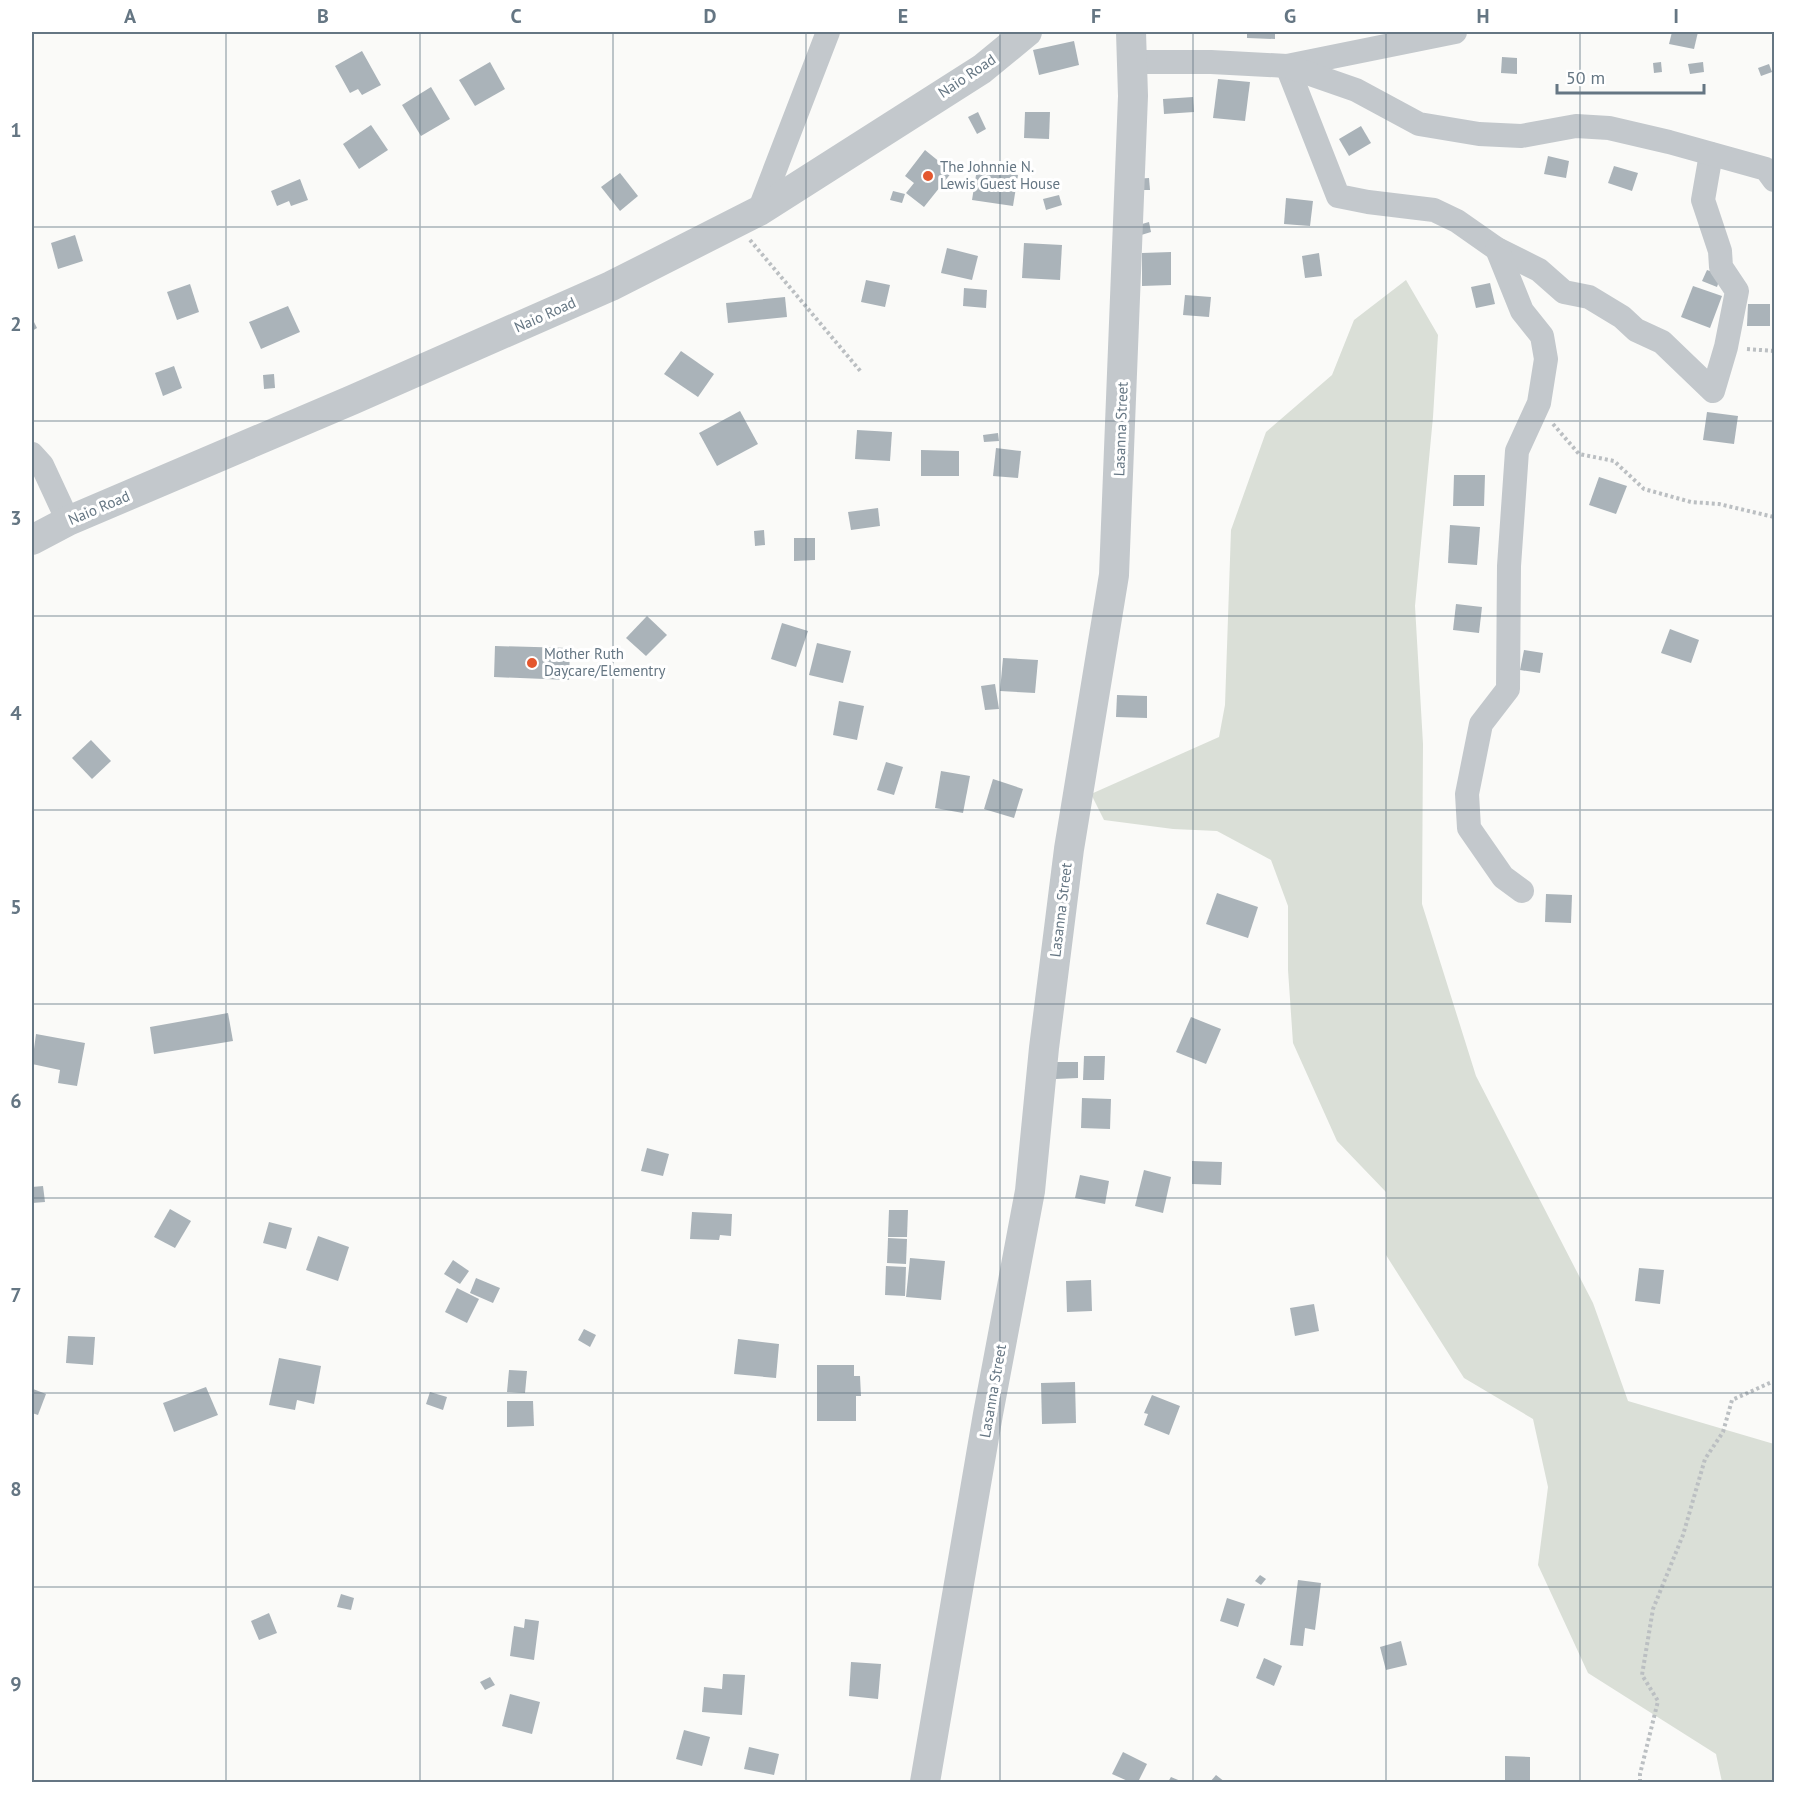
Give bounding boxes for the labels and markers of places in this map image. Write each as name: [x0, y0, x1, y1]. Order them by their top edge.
place label: The Johnnie N. Lewis Guest House: [940, 157, 1060, 193]
marker: The Johnnie N. Lewis Guest House: [921, 169, 935, 183]
place label: Mother Ruth Daycare/Elementry: [544, 644, 666, 680]
marker: Mother Ruth Daycare/Elementry: [525, 656, 539, 670]

